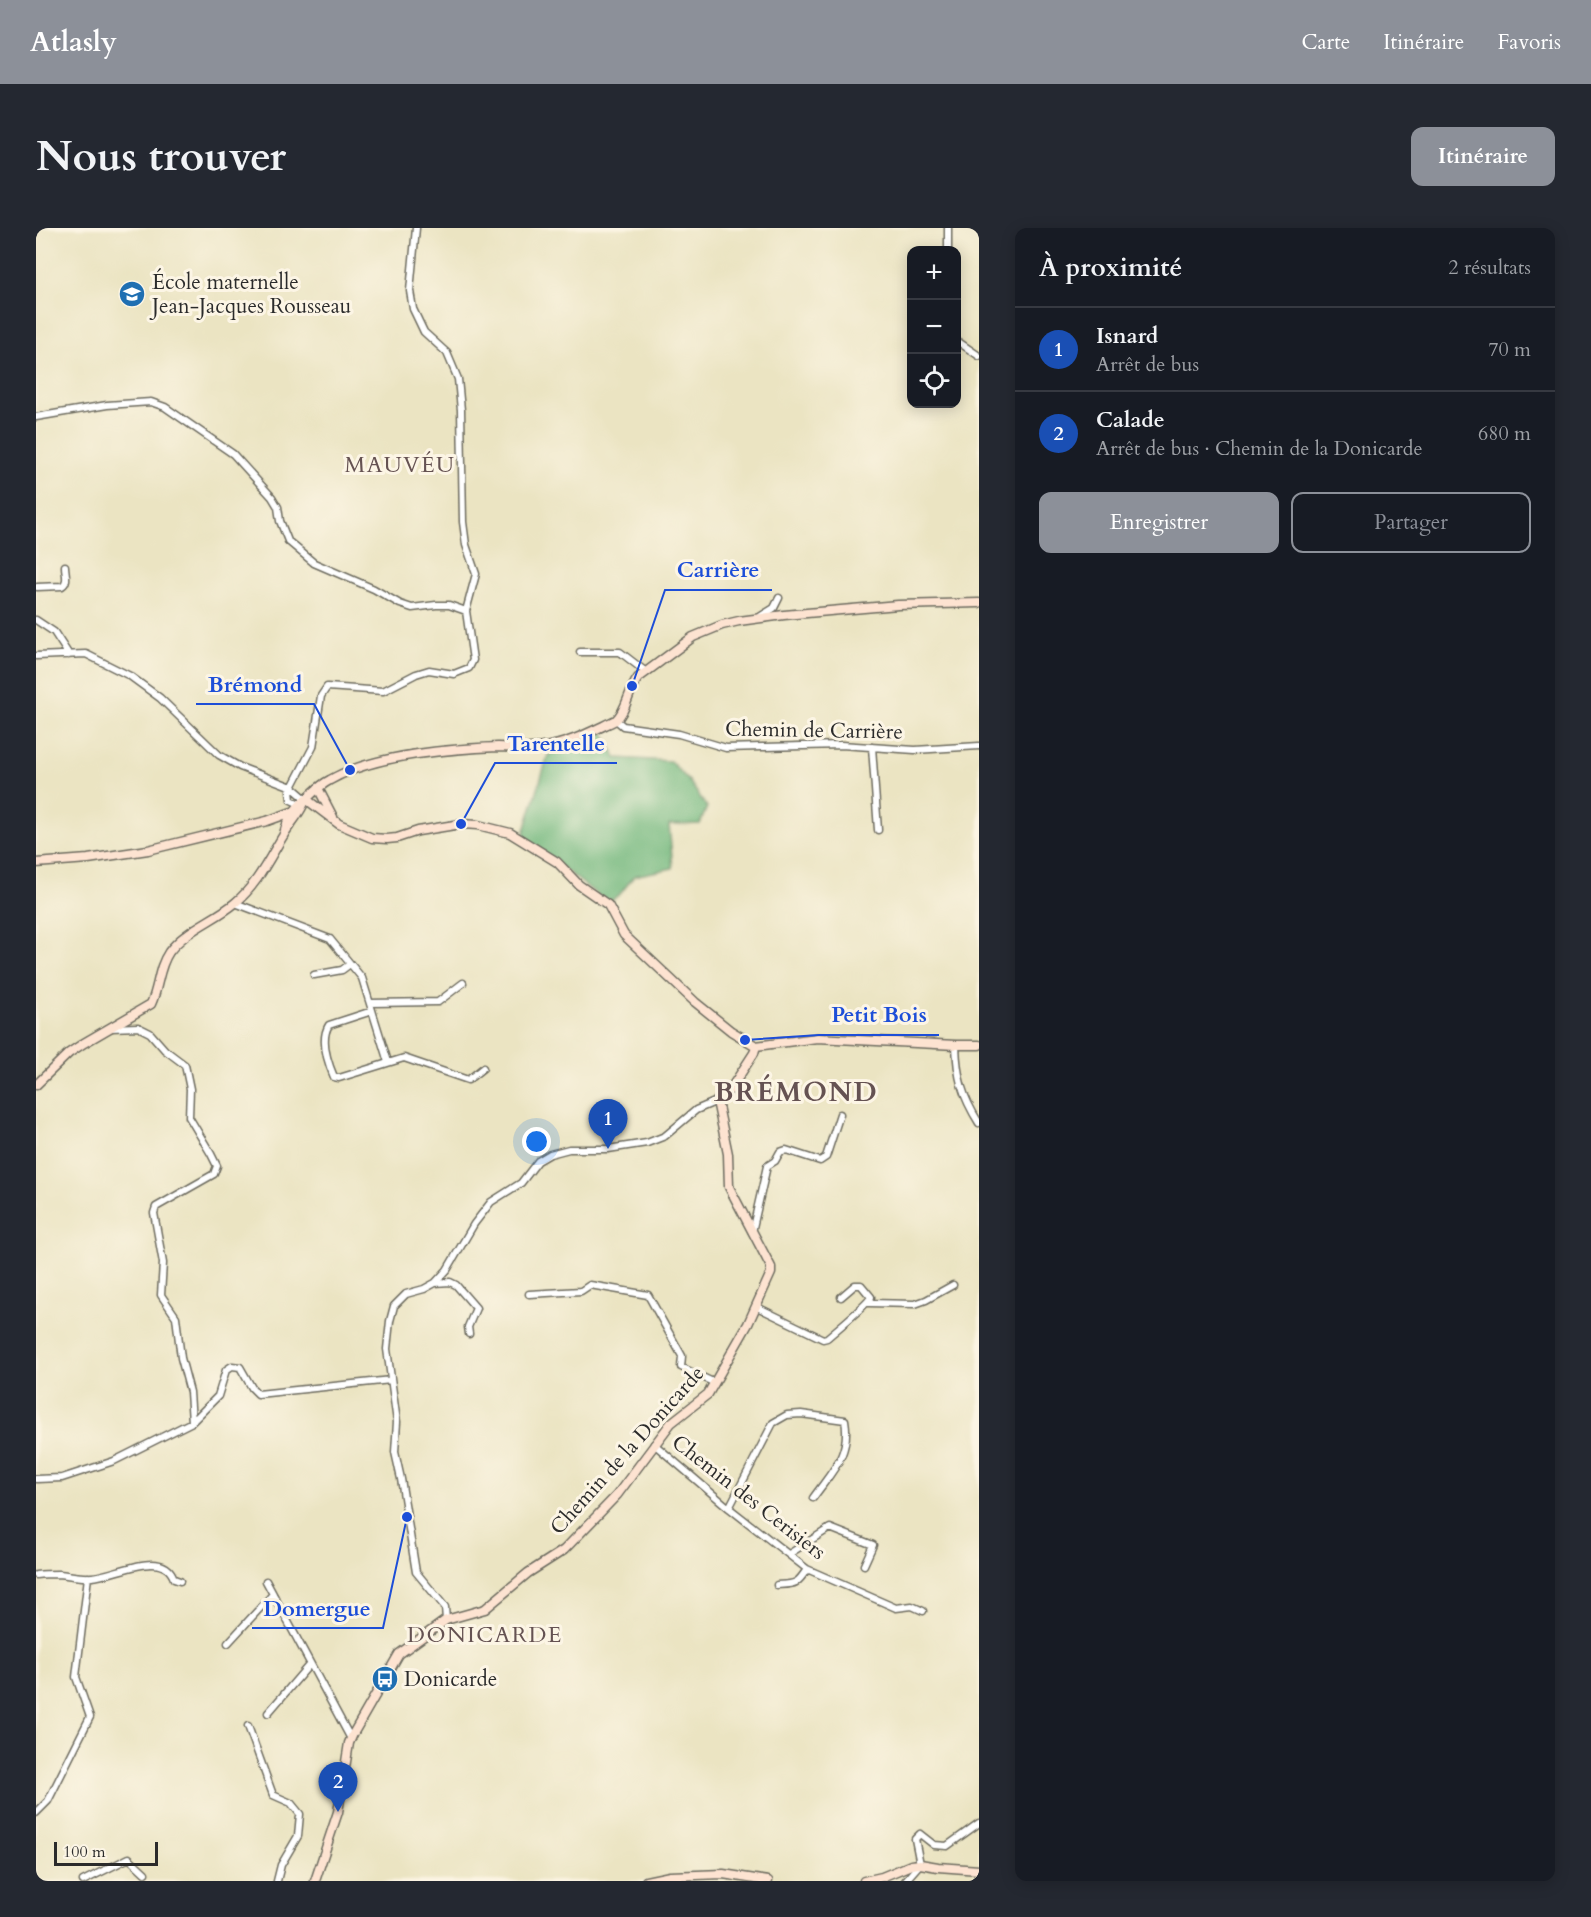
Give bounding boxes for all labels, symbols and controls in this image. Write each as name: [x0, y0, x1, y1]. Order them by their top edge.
text: Atlasly: [30, 23, 117, 61]
text: Carte: [1301, 28, 1350, 57]
text: Itinéraire: [1383, 28, 1464, 57]
text: Favoris: [1497, 28, 1561, 57]
button: Itinéraire: [1411, 127, 1555, 186]
text: Nous trouver: [36, 128, 286, 185]
map controls: [907, 246, 961, 408]
button: +: [907, 246, 961, 300]
text: À proximité: [1039, 250, 1182, 285]
text: 2 résultats: [1448, 254, 1531, 281]
place label: École maternelle Jean-Jacques Rousseau: [149, 268, 351, 321]
school or university icon: École maternelle Jean-Jacques Rousseau: [117, 279, 147, 309]
button: −: [907, 300, 961, 354]
text: Isnard: [1096, 321, 1158, 351]
text: 1: [1053, 336, 1064, 363]
text: 70 m: [1488, 336, 1531, 363]
text: Arrêt de bus: [1096, 351, 1199, 378]
button: locate: [907, 354, 961, 408]
text: Calade: [1096, 405, 1165, 435]
text: 2: [1053, 420, 1064, 447]
text: 680 m: [1478, 420, 1531, 447]
text: Arrêt de bus · Chemin de la Donicarde: [1096, 435, 1423, 462]
district label: MAUVÉU: [344, 450, 456, 480]
button: Enregistrer: [1039, 492, 1279, 553]
button: Partager: [1291, 492, 1531, 553]
callout: Carrière: [665, 550, 772, 590]
text: Carrière: [677, 555, 759, 585]
callout: Brémond: [196, 664, 314, 704]
text: Brémond: [208, 670, 303, 700]
street label: Chemin de Carrière: [725, 714, 903, 747]
callout: Tarentelle: [495, 723, 617, 763]
text: Tarentelle: [507, 729, 605, 759]
callout: Petit Bois: [819, 995, 939, 1035]
text: Petit Bois: [831, 1000, 927, 1030]
district label: BRÉMOND: [714, 1074, 878, 1111]
pin: 1: [588, 1100, 628, 1149]
your location: [522, 1127, 551, 1156]
street label: Chemin de la Donicarde: [544, 1360, 711, 1541]
street label: Chemin des Cerisiers: [666, 1428, 832, 1567]
callout: Domergue: [252, 1588, 383, 1628]
text: Domergue: [263, 1594, 371, 1624]
district label: DONICARDE: [407, 1620, 563, 1650]
bus stop icon: Donicarde: [370, 1664, 400, 1694]
place label: Donicarde: [404, 1665, 497, 1694]
pin: 2: [318, 1762, 358, 1812]
scale bar: [54, 1839, 158, 1866]
text: 100 m: [63, 1841, 105, 1863]

